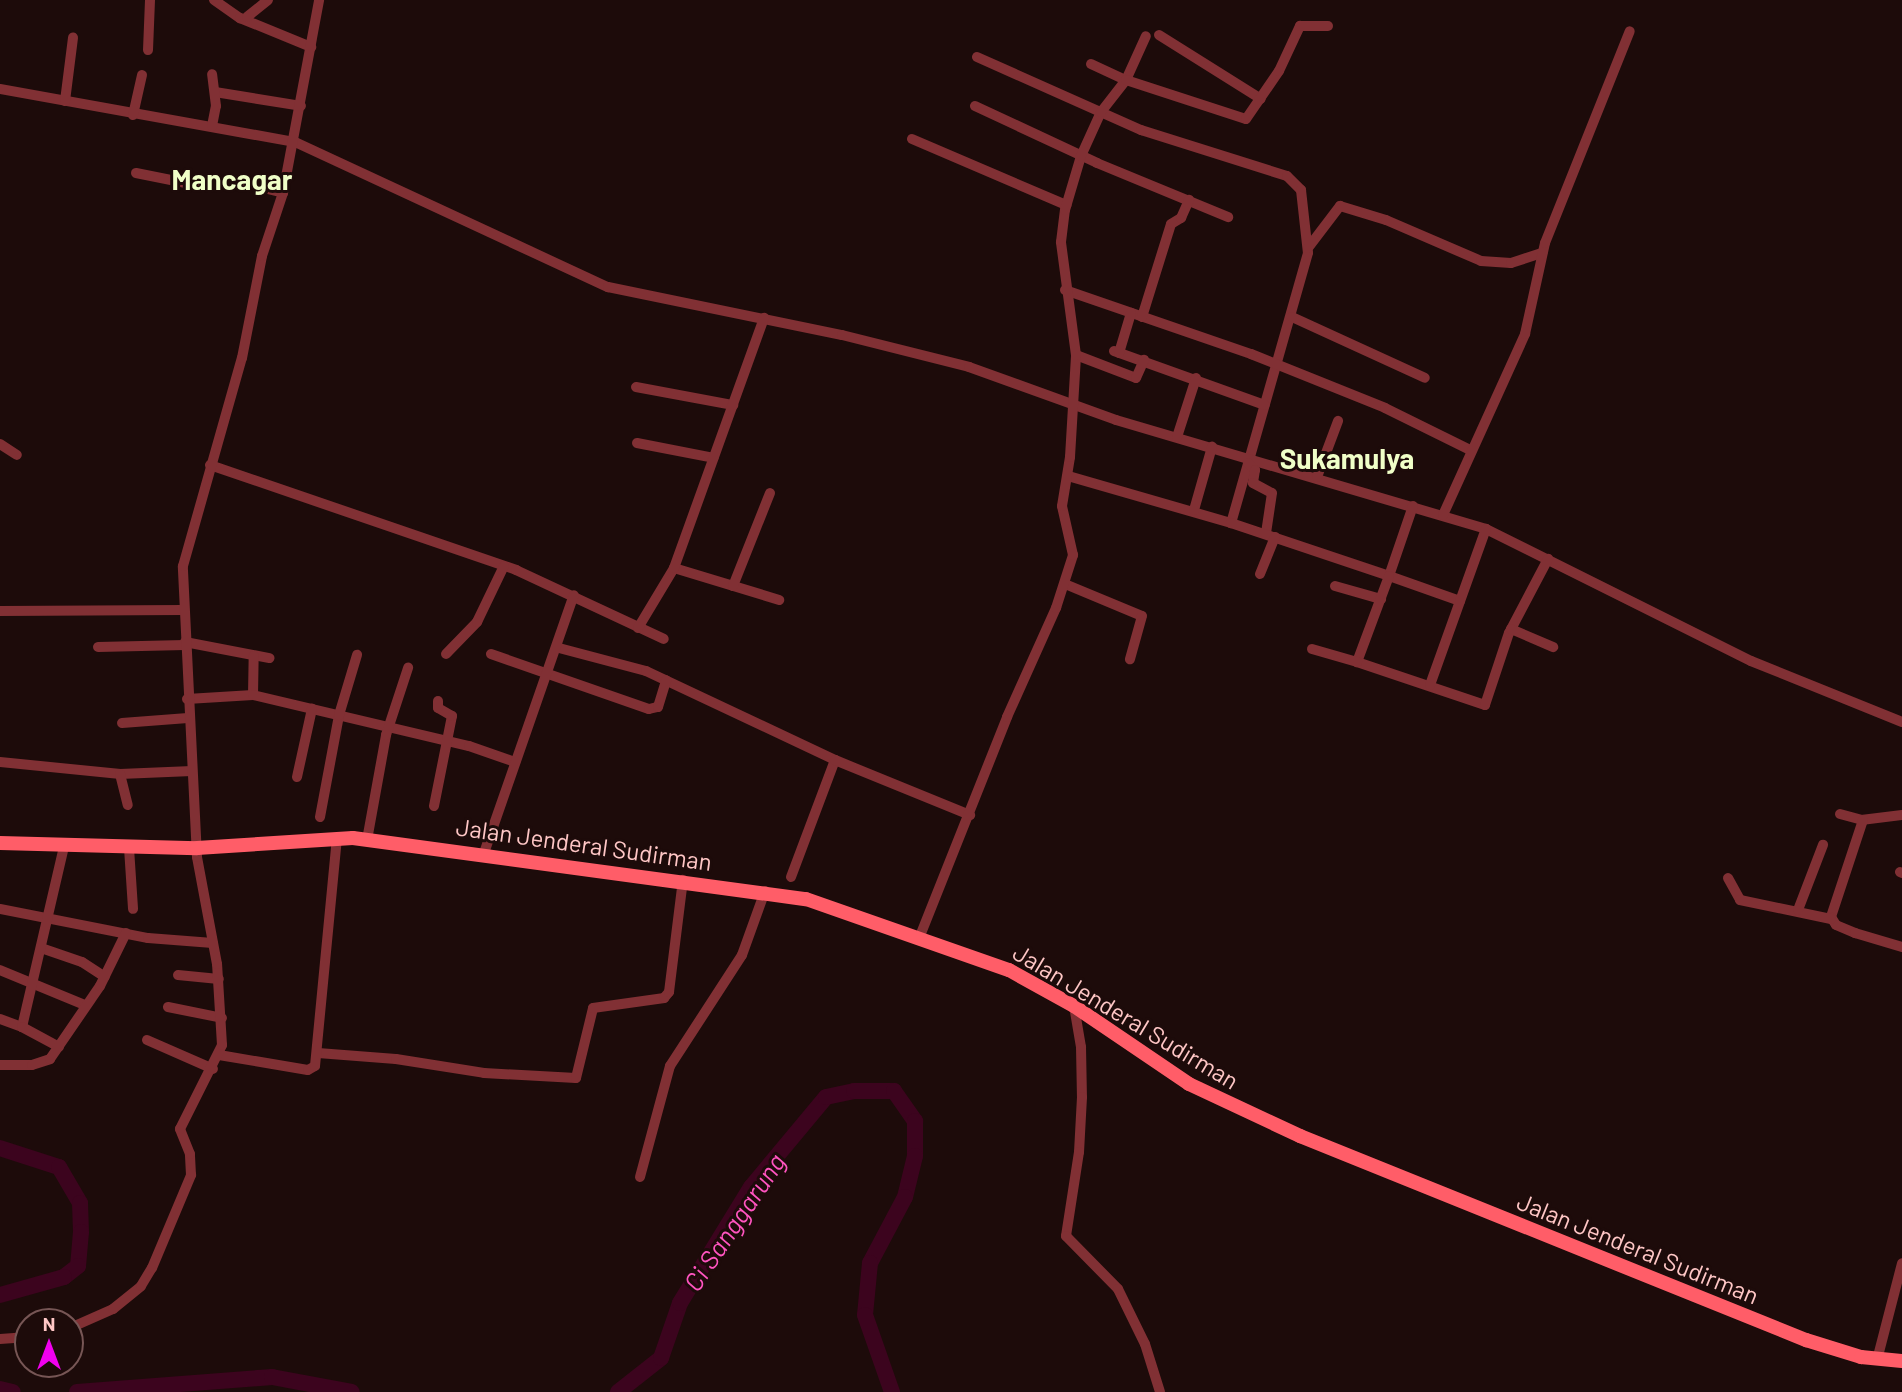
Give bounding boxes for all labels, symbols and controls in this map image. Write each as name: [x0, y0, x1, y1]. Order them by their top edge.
district label: Mancagar: [172, 162, 292, 196]
district label: Sukamulya: [1280, 441, 1414, 475]
street label: Jalan Jenderal Sudirman: [454, 812, 714, 876]
street label: Jalan Jenderal Sudirman: [1008, 937, 1244, 1095]
water label: Ci Sanggarung: [676, 1147, 792, 1297]
street label: Jalan Jenderal Sudirman: [1513, 1186, 1763, 1310]
north arrow: [14, 1308, 84, 1378]
text: N: [43, 1312, 55, 1335]

